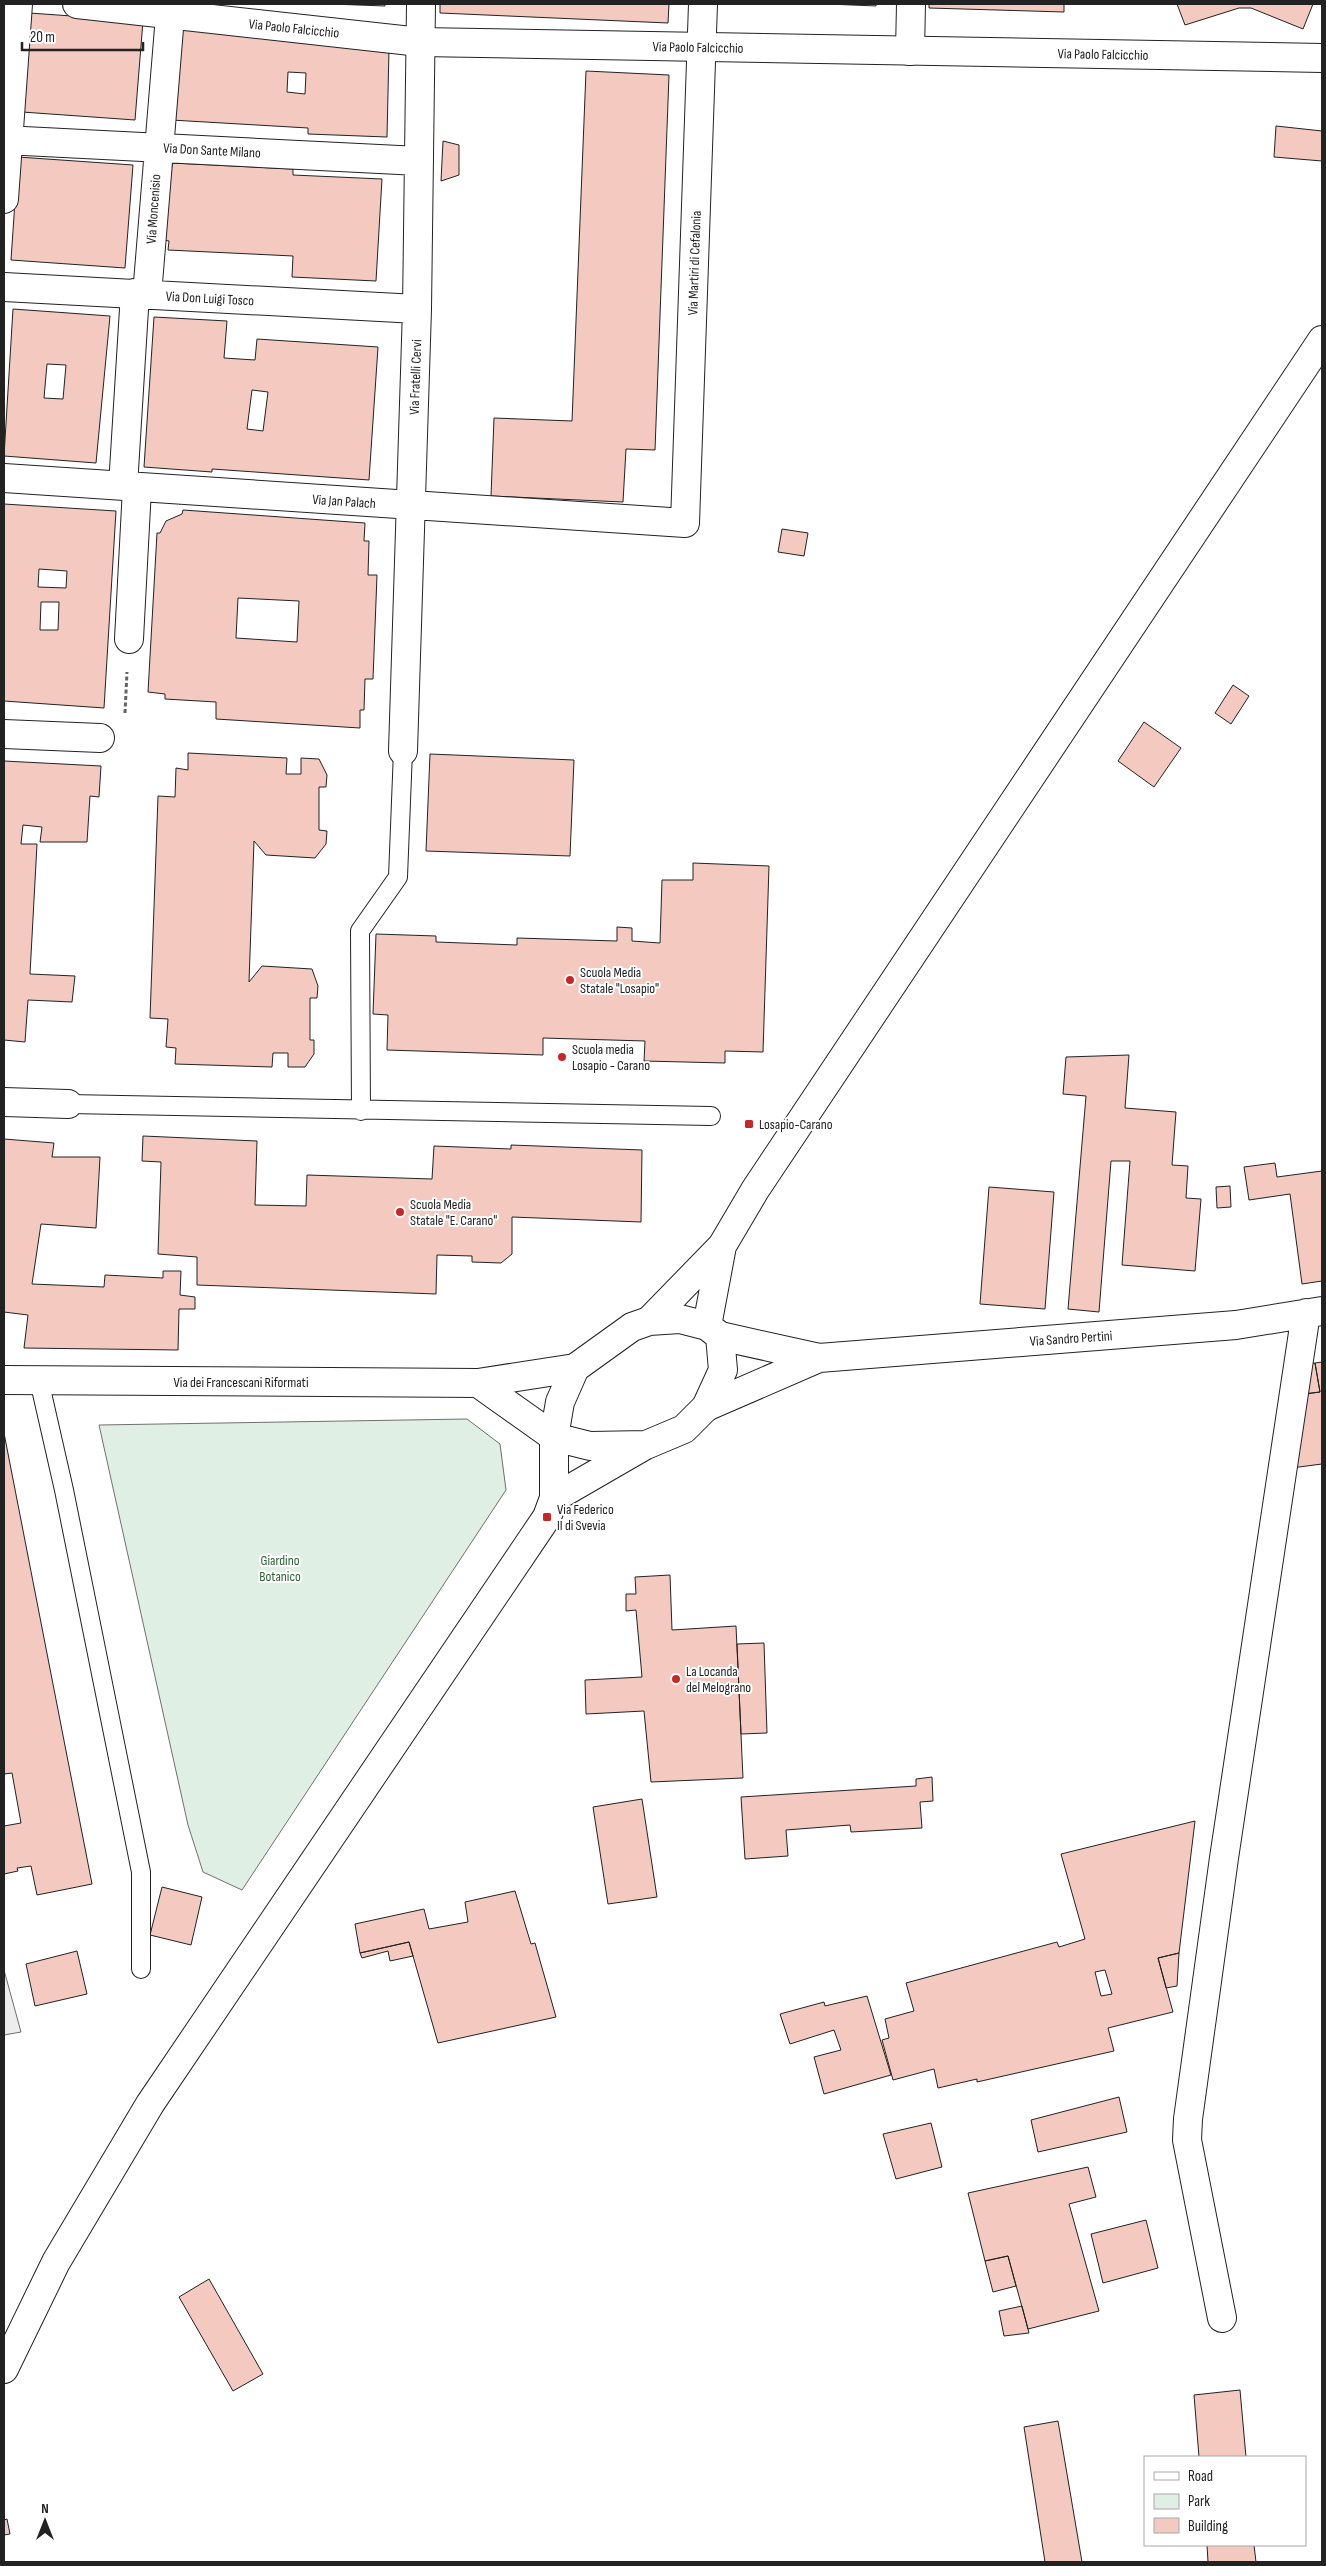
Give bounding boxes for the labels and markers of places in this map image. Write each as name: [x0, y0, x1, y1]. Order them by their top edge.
place label: Scuola Media Statale "Losapio": [580, 964, 659, 997]
marker: Scuola Media Statale "Losapio": [564, 974, 576, 986]
place label: Scuola media Losapio - Carano: [572, 1041, 650, 1074]
marker: Scuola media Losapio - Carano: [556, 1051, 568, 1063]
place label: Losapio-Carano: [759, 1116, 833, 1133]
marker: Losapio-Carano: [743, 1118, 755, 1130]
place label: Scuola Media Statale "E. Carano": [410, 1196, 497, 1229]
marker: Scuola Media Statale "E. Carano": [394, 1206, 406, 1218]
place label: Via Federico II di Svevia: [557, 1501, 614, 1534]
marker: Via Federico II di Svevia: [541, 1511, 553, 1523]
place label: La Locanda del Melograno: [686, 1663, 751, 1696]
marker: La Locanda del Melograno: [670, 1673, 682, 1685]

